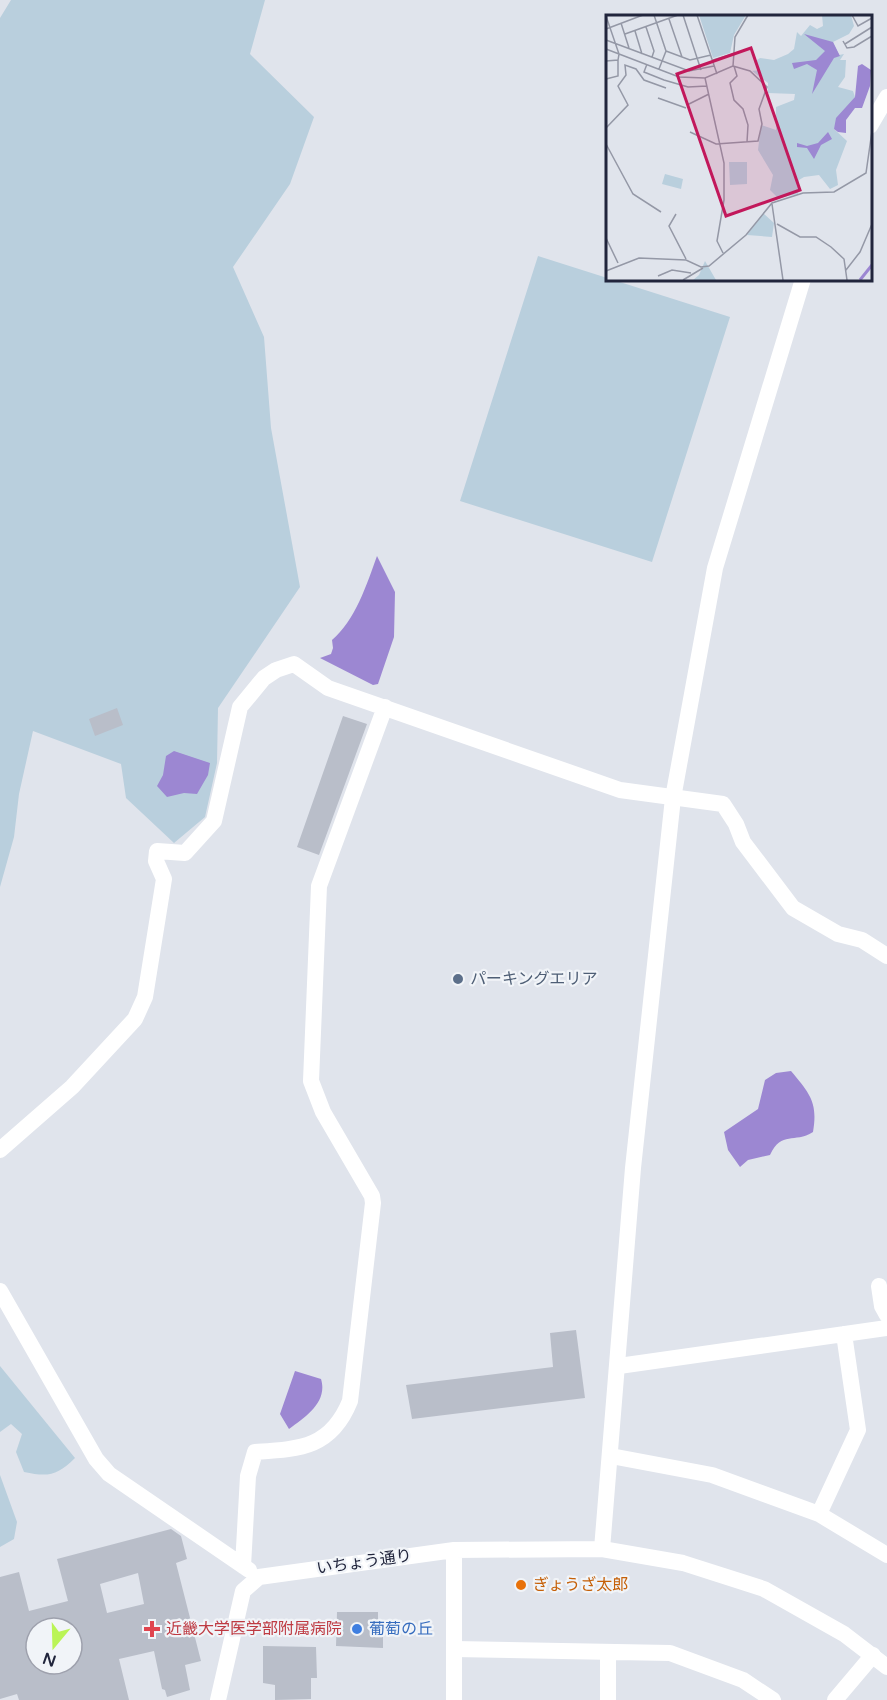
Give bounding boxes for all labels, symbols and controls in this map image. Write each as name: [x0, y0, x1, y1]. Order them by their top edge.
inset map: [606, 15, 872, 280]
place label: パーキングエリア: [470, 969, 598, 989]
marker: パーキングエリア: [451, 972, 465, 986]
street label: いちょう通り: [315, 1545, 413, 1579]
place label: ぎょうざ太郎: [533, 1575, 628, 1595]
marker: ぎょうざ太郎: [514, 1578, 528, 1592]
north arrow: [24, 1616, 84, 1676]
place label: 近畿大学医学部附属病院: [166, 1619, 342, 1639]
place label: 葡萄の丘: [369, 1619, 433, 1639]
marker: 近畿大学医学部附属病院: [143, 1620, 161, 1638]
marker: 葡萄の丘: [350, 1622, 364, 1636]
text: N: [40, 1648, 59, 1671]

